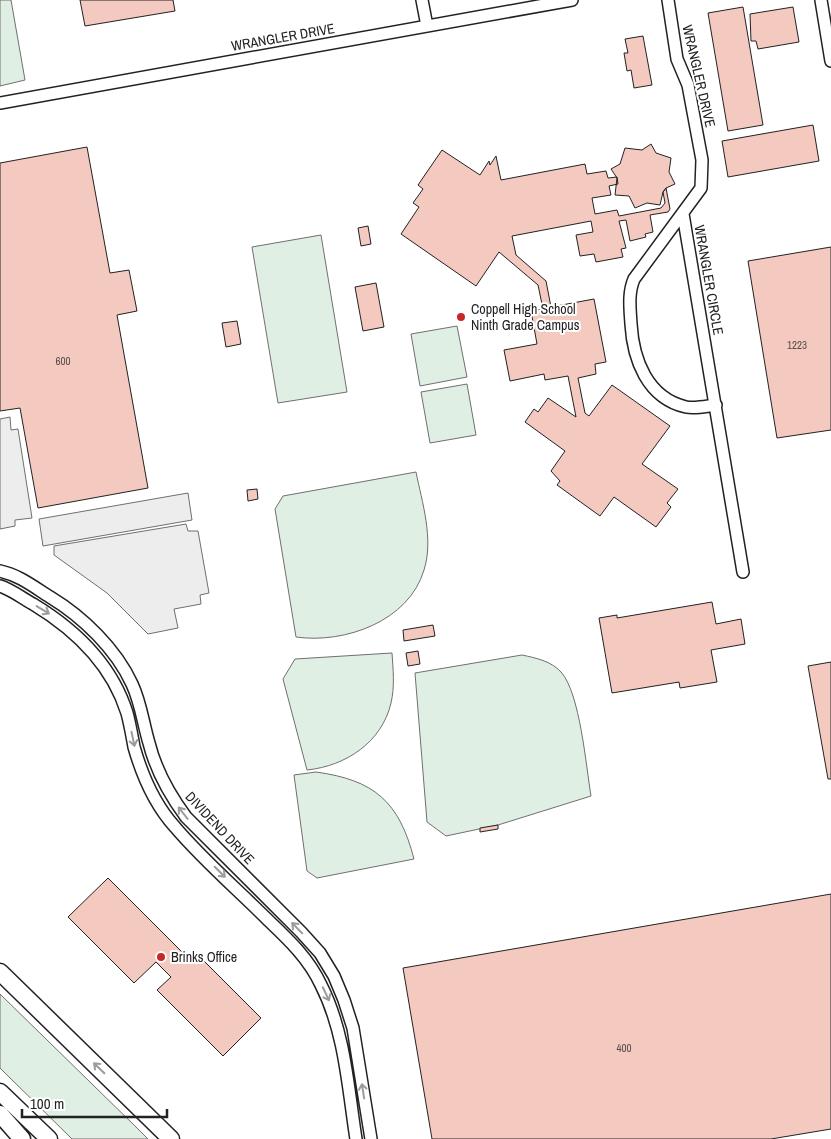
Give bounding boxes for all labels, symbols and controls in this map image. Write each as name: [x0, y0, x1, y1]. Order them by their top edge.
street label: WRANGLER DRIVE: [230, 19, 336, 55]
street label: WRANGLER DRIVE: [678, 23, 720, 129]
street label: WRANGLER CIRCLE: [690, 223, 728, 337]
place label: Coppell High School Ninth Grade Campus: [471, 300, 580, 334]
marker: Coppell High School Ninth Grade Campus: [455, 311, 467, 323]
house number: 1223: [787, 338, 807, 352]
house number: 600: [55, 354, 71, 368]
one-way arrow: [35, 605, 49, 615]
one-way arrow: [129, 730, 138, 746]
street label: DIVIDEND DRIVE: [182, 788, 258, 868]
one-way arrow: [177, 807, 188, 820]
one-way arrow: [213, 866, 226, 878]
one-way arrow: [291, 922, 303, 934]
place label: Brinks Office: [171, 948, 237, 966]
marker: Brinks Office: [155, 951, 167, 963]
one-way arrow: [321, 986, 331, 1001]
house number: 400: [616, 1041, 632, 1055]
one-way arrow: [93, 1062, 105, 1074]
one-way arrow: [358, 1083, 368, 1099]
scale bar: [22, 1086, 168, 1118]
text: 100 m: [30, 1093, 64, 1114]

